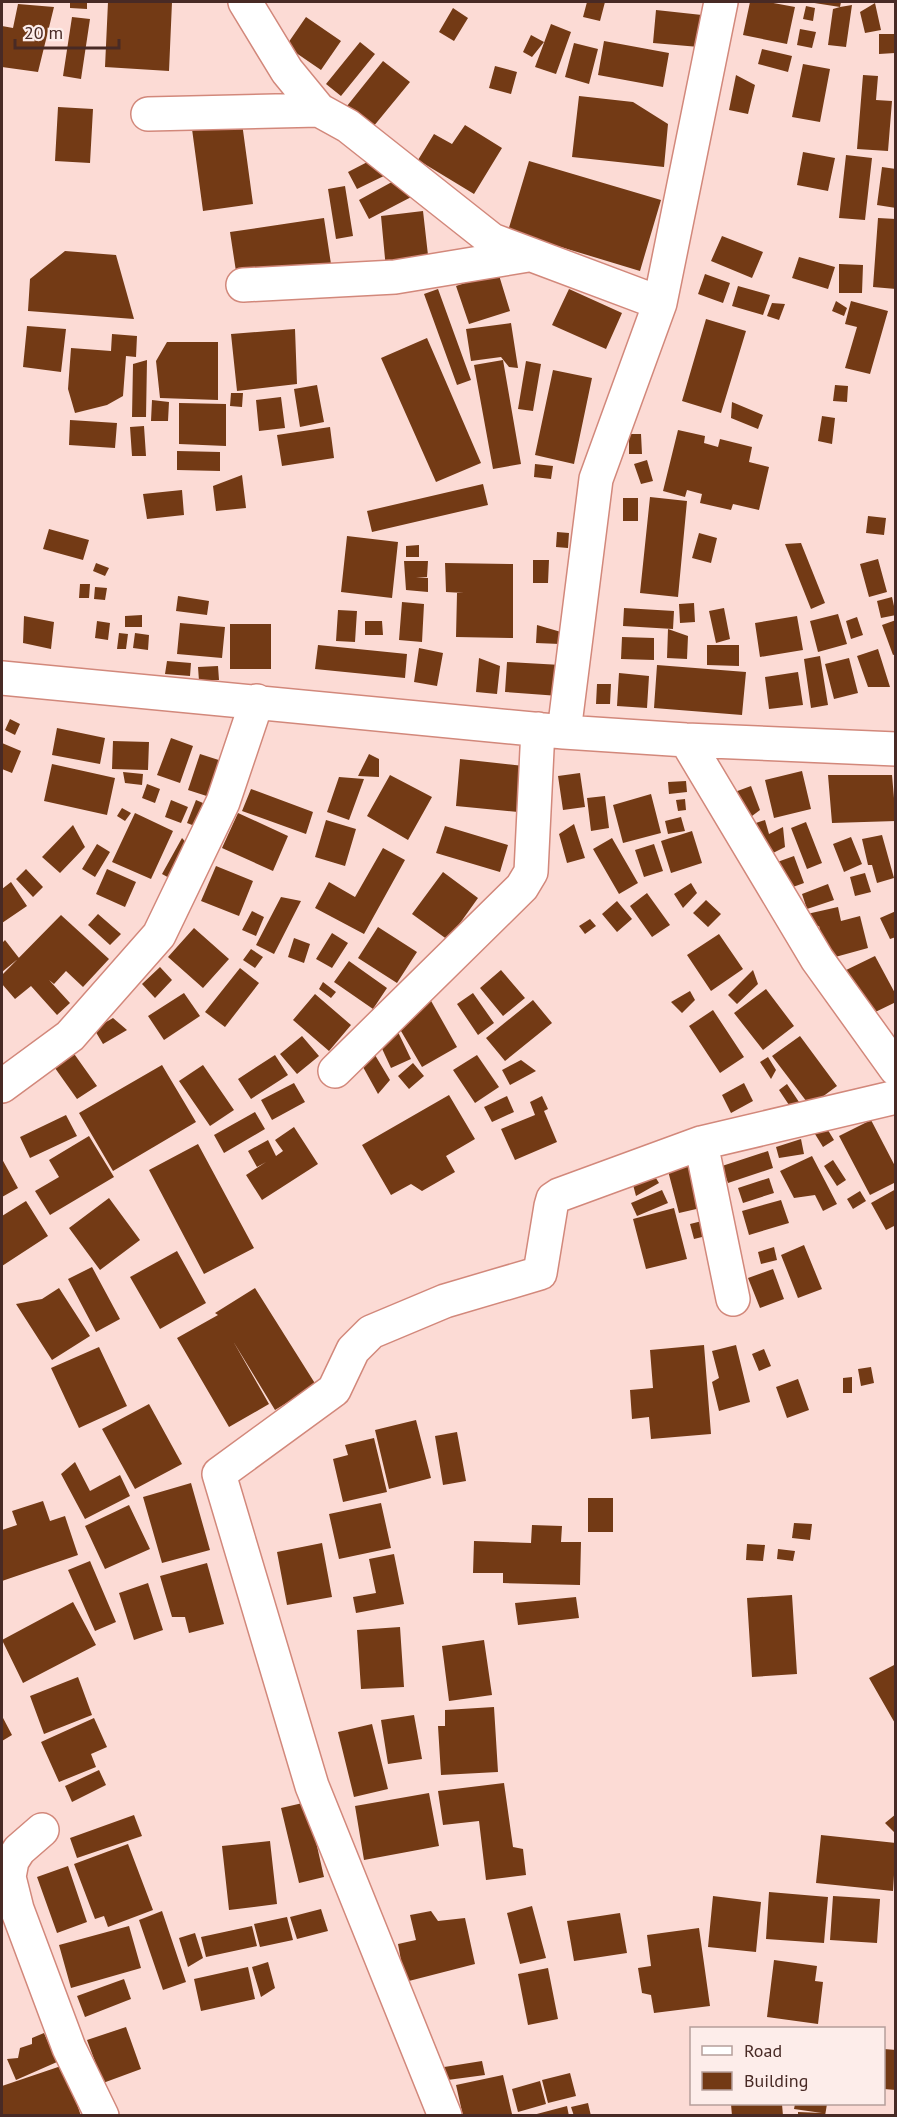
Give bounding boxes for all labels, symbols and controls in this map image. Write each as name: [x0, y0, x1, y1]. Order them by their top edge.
scale bar: [15, 12, 118, 50]
text: 20 m: [24, 21, 63, 44]
legend: [690, 2027, 885, 2105]
text: Road: [744, 2039, 782, 2062]
text: Building: [744, 2069, 808, 2092]

